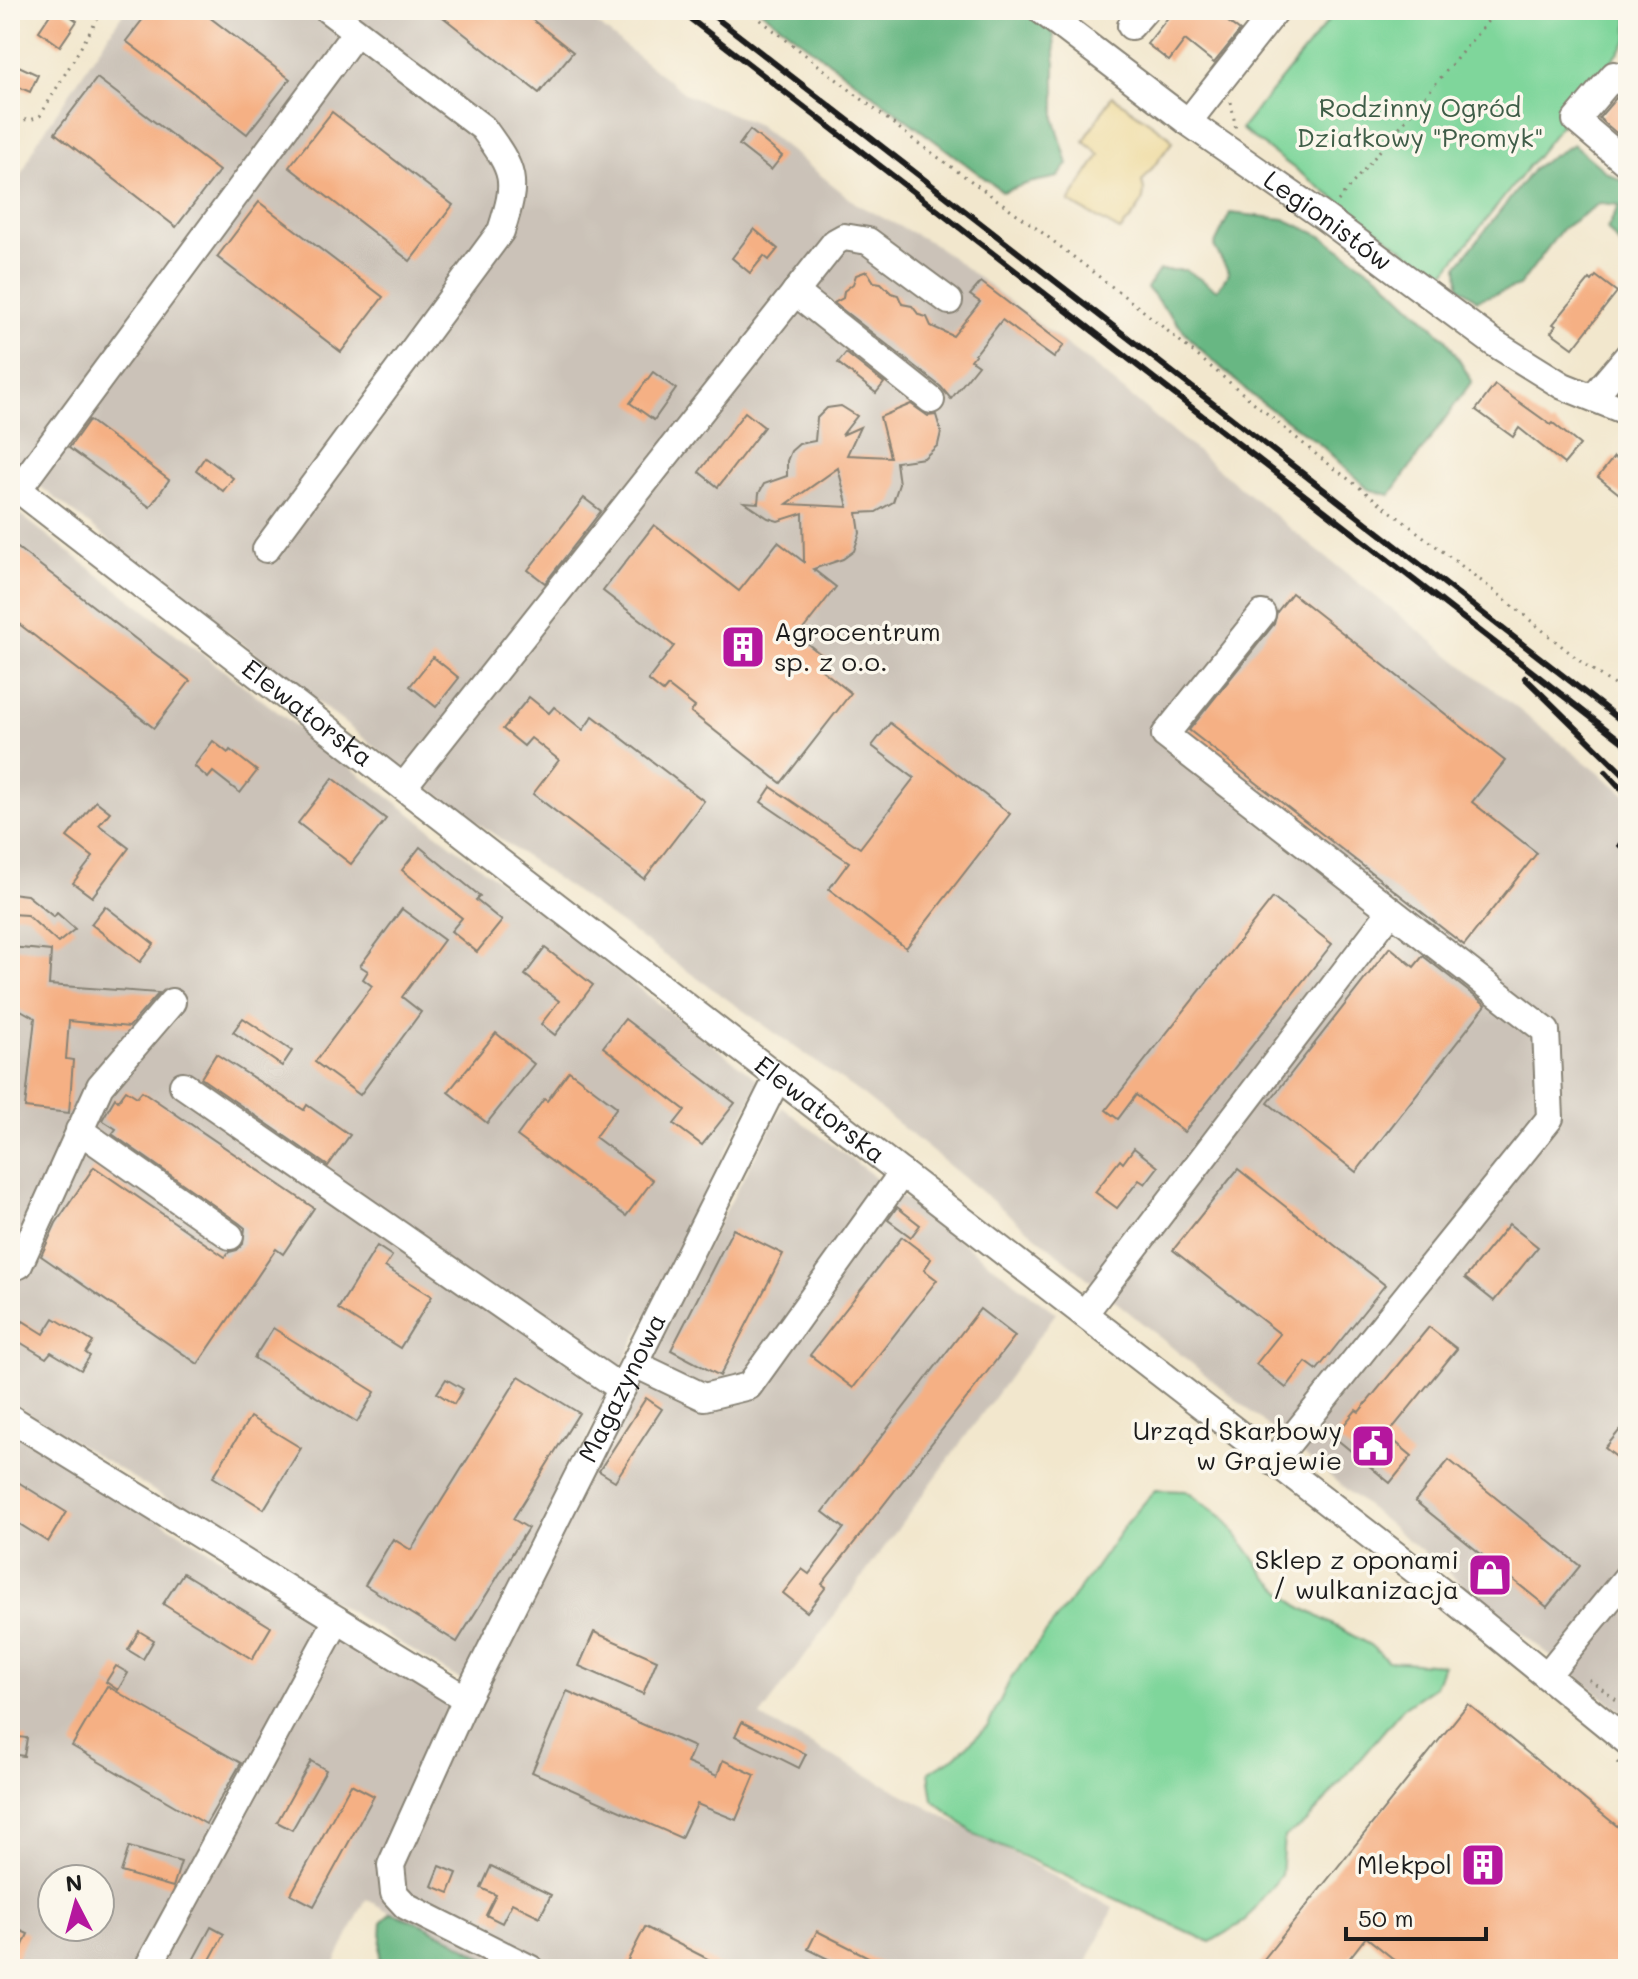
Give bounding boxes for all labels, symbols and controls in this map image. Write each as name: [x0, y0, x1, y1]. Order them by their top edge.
park label: Rodzinny Ogród Działkowy "Promyk": [1297, 90, 1543, 154]
street label: Legionistów: [1258, 162, 1399, 278]
place label: Agrocentrum sp. z o.o.: [774, 614, 941, 678]
building icon: Agrocentrum sp. z o.o.: [719, 623, 767, 671]
street label: Elewatorska: [236, 651, 380, 774]
street label: Elewatorska: [748, 1048, 893, 1170]
street label: Magazynowa: [570, 1307, 673, 1468]
place label: Urząd Skarbowy w Grajewie: [1133, 1413, 1342, 1477]
public building icon: Urząd Skarbowy w Grajewie: [1349, 1422, 1397, 1470]
place label: Sklep z oponami / wulkanizacja: [1255, 1542, 1459, 1606]
shop icon: Sklep z oponami / wulkanizacja: [1466, 1551, 1514, 1599]
building icon: Mlekpol: [1459, 1841, 1507, 1889]
place label: Mlekpol: [1357, 1847, 1452, 1881]
north arrow: [36, 1863, 116, 1943]
text: N: [64, 1867, 84, 1898]
scale bar: [1346, 1891, 1486, 1941]
text: 50 m: [1358, 1902, 1414, 1933]

